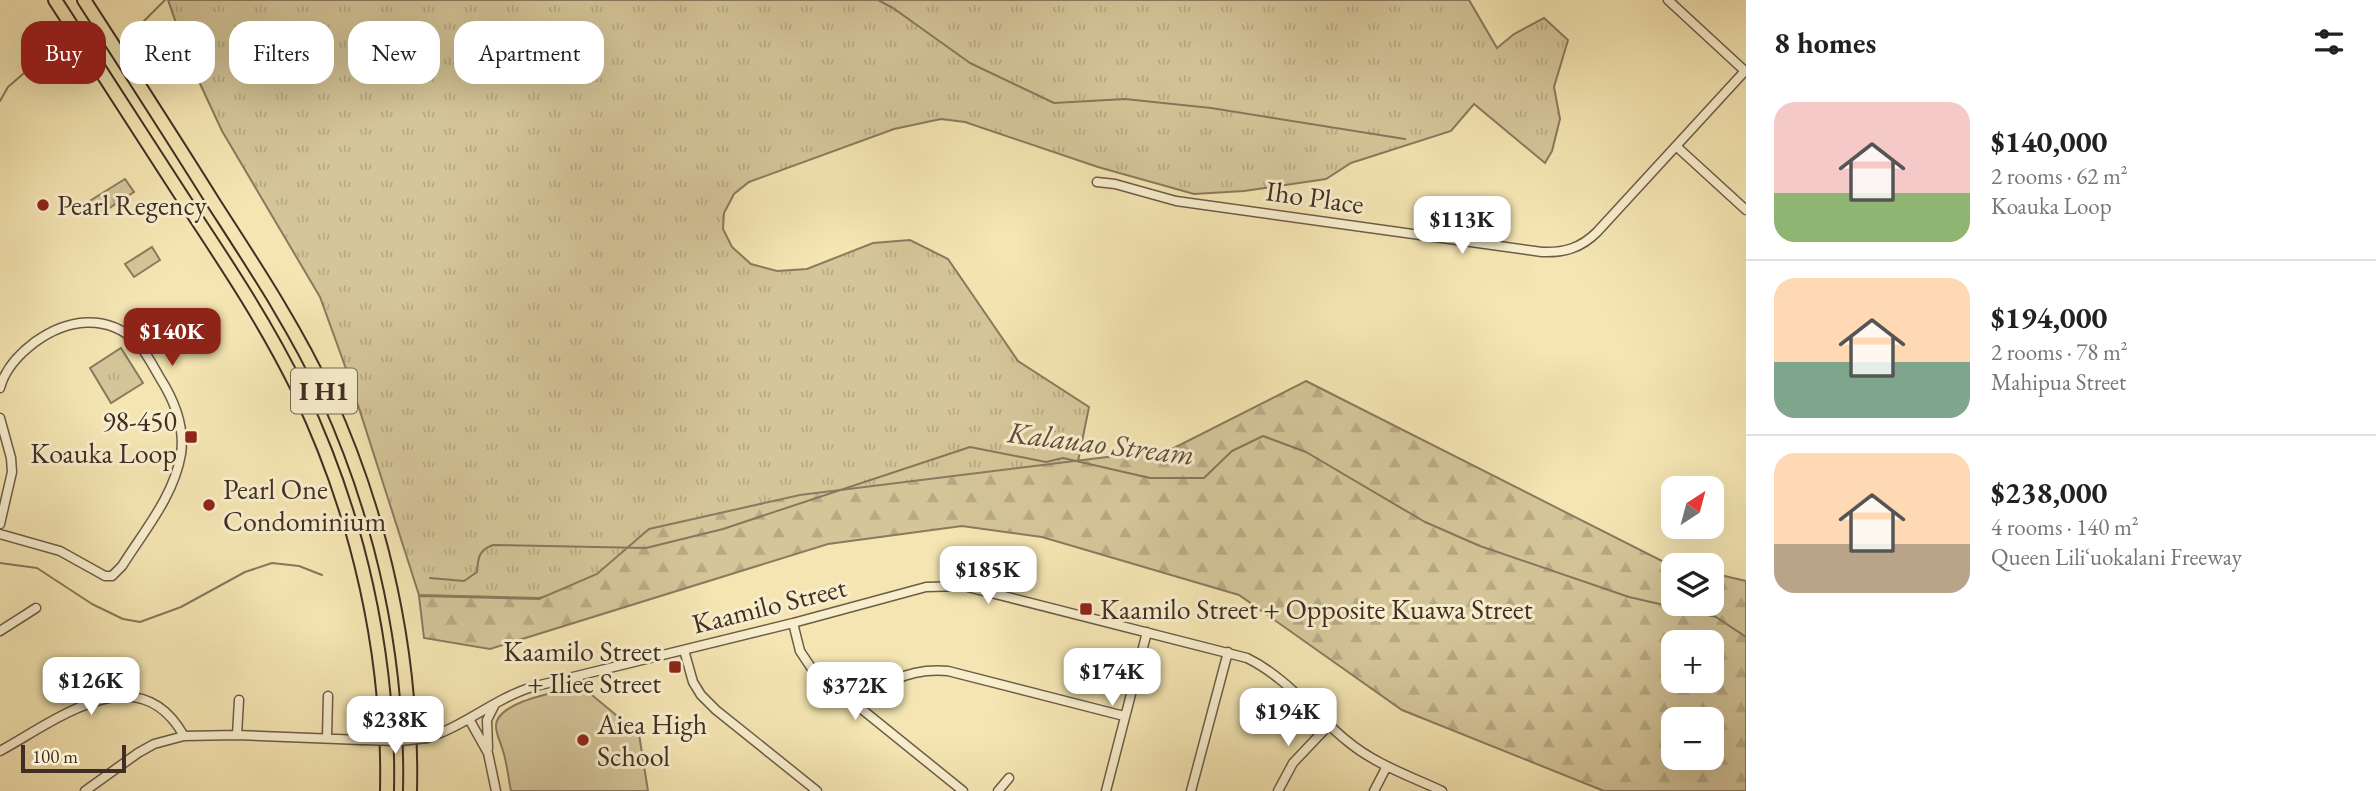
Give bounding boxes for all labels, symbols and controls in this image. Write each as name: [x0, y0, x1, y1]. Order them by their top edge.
chip: Buy: [21, 21, 106, 84]
chip: Rent: [120, 21, 215, 84]
chip: Filters: [229, 21, 334, 84]
chip: New: [348, 21, 440, 84]
chip: Apartment: [454, 21, 604, 84]
text: 8 homes: [1774, 23, 1876, 62]
icon: filters: [2310, 23, 2348, 61]
text: $140,000: [1991, 122, 2107, 161]
icon: home: [1830, 130, 1914, 214]
text: 2 rooms · 62 m²: [1991, 161, 2128, 191]
street label: Iho Place: [1264, 172, 1366, 222]
place label: Pearl Regency: [57, 187, 207, 223]
text: Koauka Loop: [1991, 191, 2112, 221]
pin: $113K: [1413, 196, 1511, 256]
marker: Pearl Regency: [35, 197, 51, 213]
text: $113K: [1430, 204, 1494, 234]
text: $194,000: [1991, 298, 2107, 337]
icon: home: [1830, 306, 1914, 390]
pin: $140K: [123, 308, 221, 368]
text: $140K: [140, 316, 204, 346]
text: 2 rooms · 78 m²: [1991, 337, 2128, 367]
text: Mahipua Street: [1991, 367, 2126, 397]
road number: I H1: [291, 368, 357, 414]
place label: 98-450 Koauka Loop: [30, 403, 177, 471]
water label: Kalauao Stream: [1005, 412, 1196, 474]
marker: 98-450 Koauka Loop: [183, 429, 199, 445]
place label: Pearl One Condominium: [223, 471, 387, 539]
text: $238,000: [1991, 473, 2107, 512]
north arrow: [1661, 476, 1724, 539]
map controls: [1661, 476, 1724, 770]
icon: home: [1830, 481, 1914, 565]
marker: Pearl One Condominium: [201, 497, 217, 513]
text: 4 rooms · 140 m²: [1991, 512, 2139, 542]
text: Queen Liliʻuokalani Freeway: [1991, 542, 2242, 572]
pin: $185K: [939, 546, 1037, 606]
button: layers: [1661, 553, 1724, 616]
text: $185K: [956, 554, 1020, 584]
street label: Kaamilo Street: [688, 568, 850, 642]
place label: Kaamilo Street + Opposite Kuawa Street: [1100, 591, 1533, 627]
marker: Kaamilo Street + Opposite Kuawa Street: [1078, 601, 1094, 617]
button: +: [1661, 630, 1724, 693]
place label: Kaamilo Street + Iliee Street: [503, 633, 661, 701]
pin: $174K: [1063, 648, 1161, 708]
text: $174K: [1080, 656, 1144, 686]
pin: $126K: [42, 658, 140, 717]
marker: Kaamilo Street + Iliee Street: [667, 659, 683, 675]
pin: $372K: [806, 662, 904, 722]
text: $126K: [59, 665, 123, 695]
text: $372K: [823, 670, 887, 700]
pin: $194K: [1239, 688, 1337, 748]
pin: $238K: [346, 696, 444, 756]
text: $194K: [1256, 696, 1320, 726]
text: $238K: [363, 704, 427, 734]
place label: Aiea High School: [596, 706, 707, 774]
button: −: [1661, 707, 1724, 770]
marker: Aiea High School: [575, 732, 591, 748]
scale bar: [21, 742, 126, 774]
text: 100 m: [32, 744, 78, 769]

